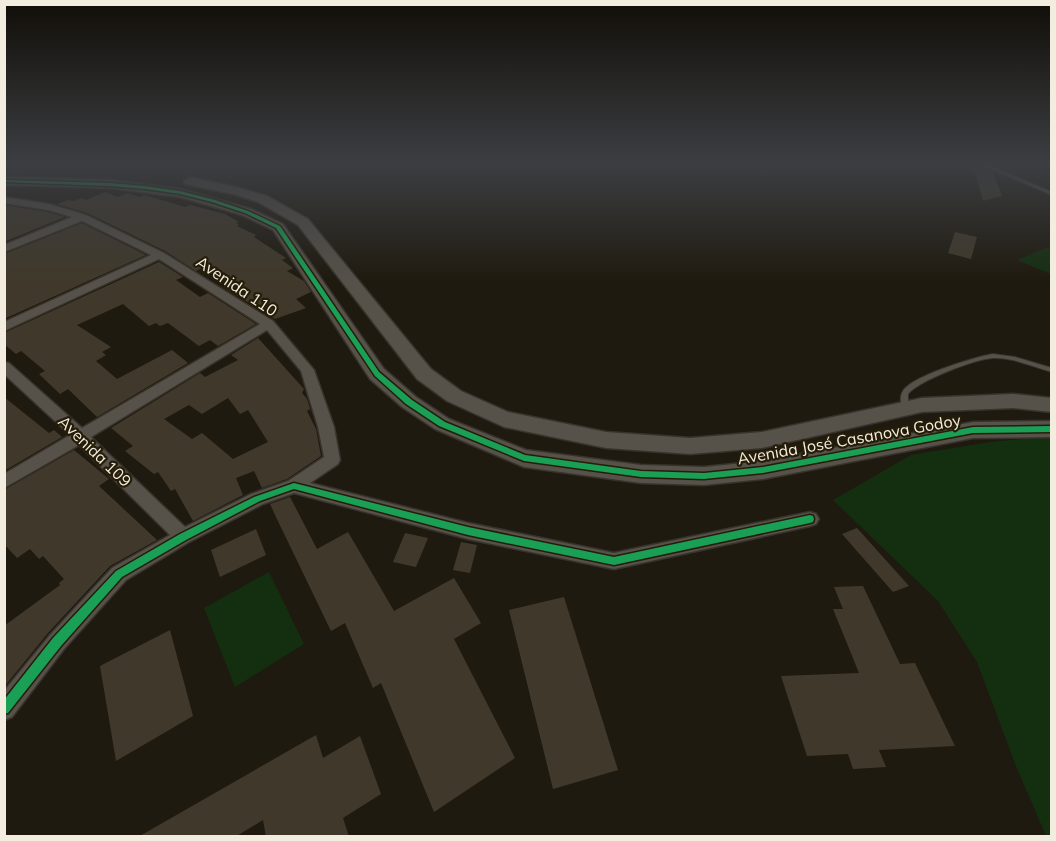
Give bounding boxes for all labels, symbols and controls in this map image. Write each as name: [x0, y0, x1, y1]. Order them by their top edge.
street label: Avenida 110: [193, 251, 281, 321]
street label: Avenida José Casanova Godoy: [736, 409, 963, 469]
street label: Avenida 109: [54, 411, 136, 491]

